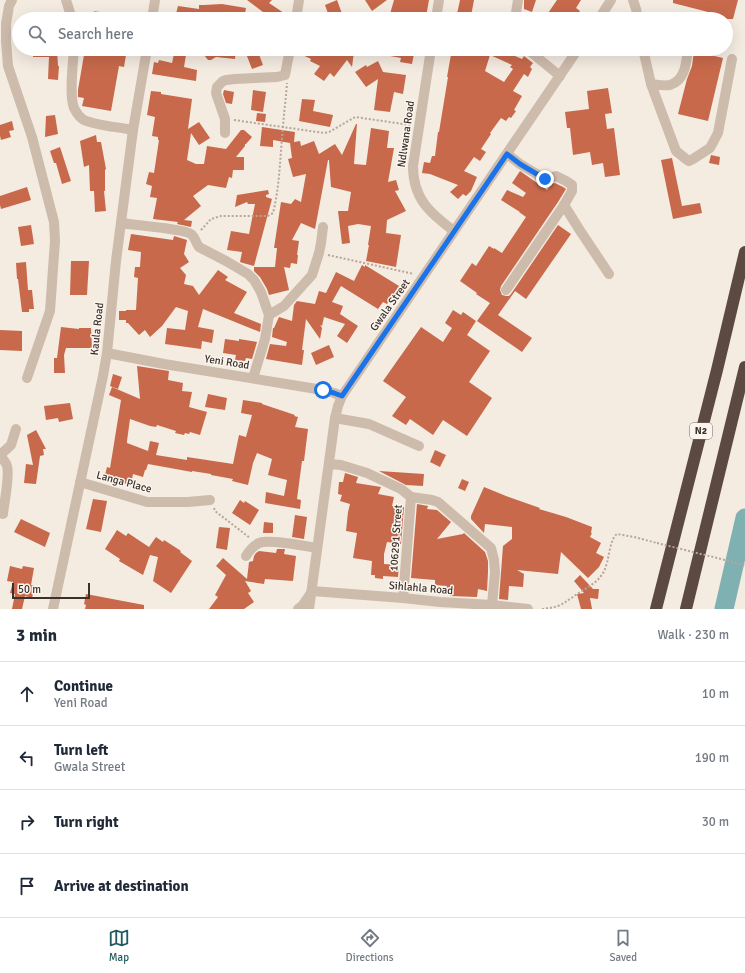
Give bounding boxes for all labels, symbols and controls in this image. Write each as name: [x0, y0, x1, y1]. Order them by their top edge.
search box: [12, 12, 733, 56]
icon: search: [26, 23, 48, 45]
text: Search here: [58, 25, 134, 43]
street label: Ndlwana Road: [395, 100, 417, 168]
route end: [536, 170, 554, 188]
street label: Gwala Street: [367, 276, 413, 333]
street label: Kaula Road: [88, 302, 106, 356]
street label: Yeni Road: [204, 352, 251, 372]
route start: [314, 381, 332, 399]
road number: N2: [690, 423, 712, 439]
street label: Langa Place: [95, 468, 153, 496]
street label: 106291 Street: [387, 504, 405, 572]
street label: Sihlahla Road: [388, 579, 454, 597]
scale bar: [12, 581, 90, 600]
text: 50 m: [18, 583, 41, 596]
text: 3 min: [16, 625, 57, 646]
text: Walk · 230 m: [658, 627, 729, 643]
text: Continue: [54, 677, 113, 695]
icon: ahead: [16, 683, 38, 705]
text: 10 m: [702, 686, 729, 702]
text: Yeni Road: [54, 695, 108, 711]
text: Turn left: [54, 741, 108, 759]
icon: left: [16, 747, 38, 769]
text: 190 m: [695, 750, 729, 766]
text: Gwala Street: [54, 759, 125, 775]
icon: right: [16, 811, 38, 833]
text: Turn right: [54, 813, 119, 831]
text: 30 m: [702, 814, 729, 830]
icon: arrive: [16, 875, 38, 897]
text: Arrive at destination: [54, 877, 189, 895]
tab: Map: [108, 927, 130, 964]
tab: Directions: [346, 927, 394, 964]
tab: Saved: [609, 927, 637, 964]

